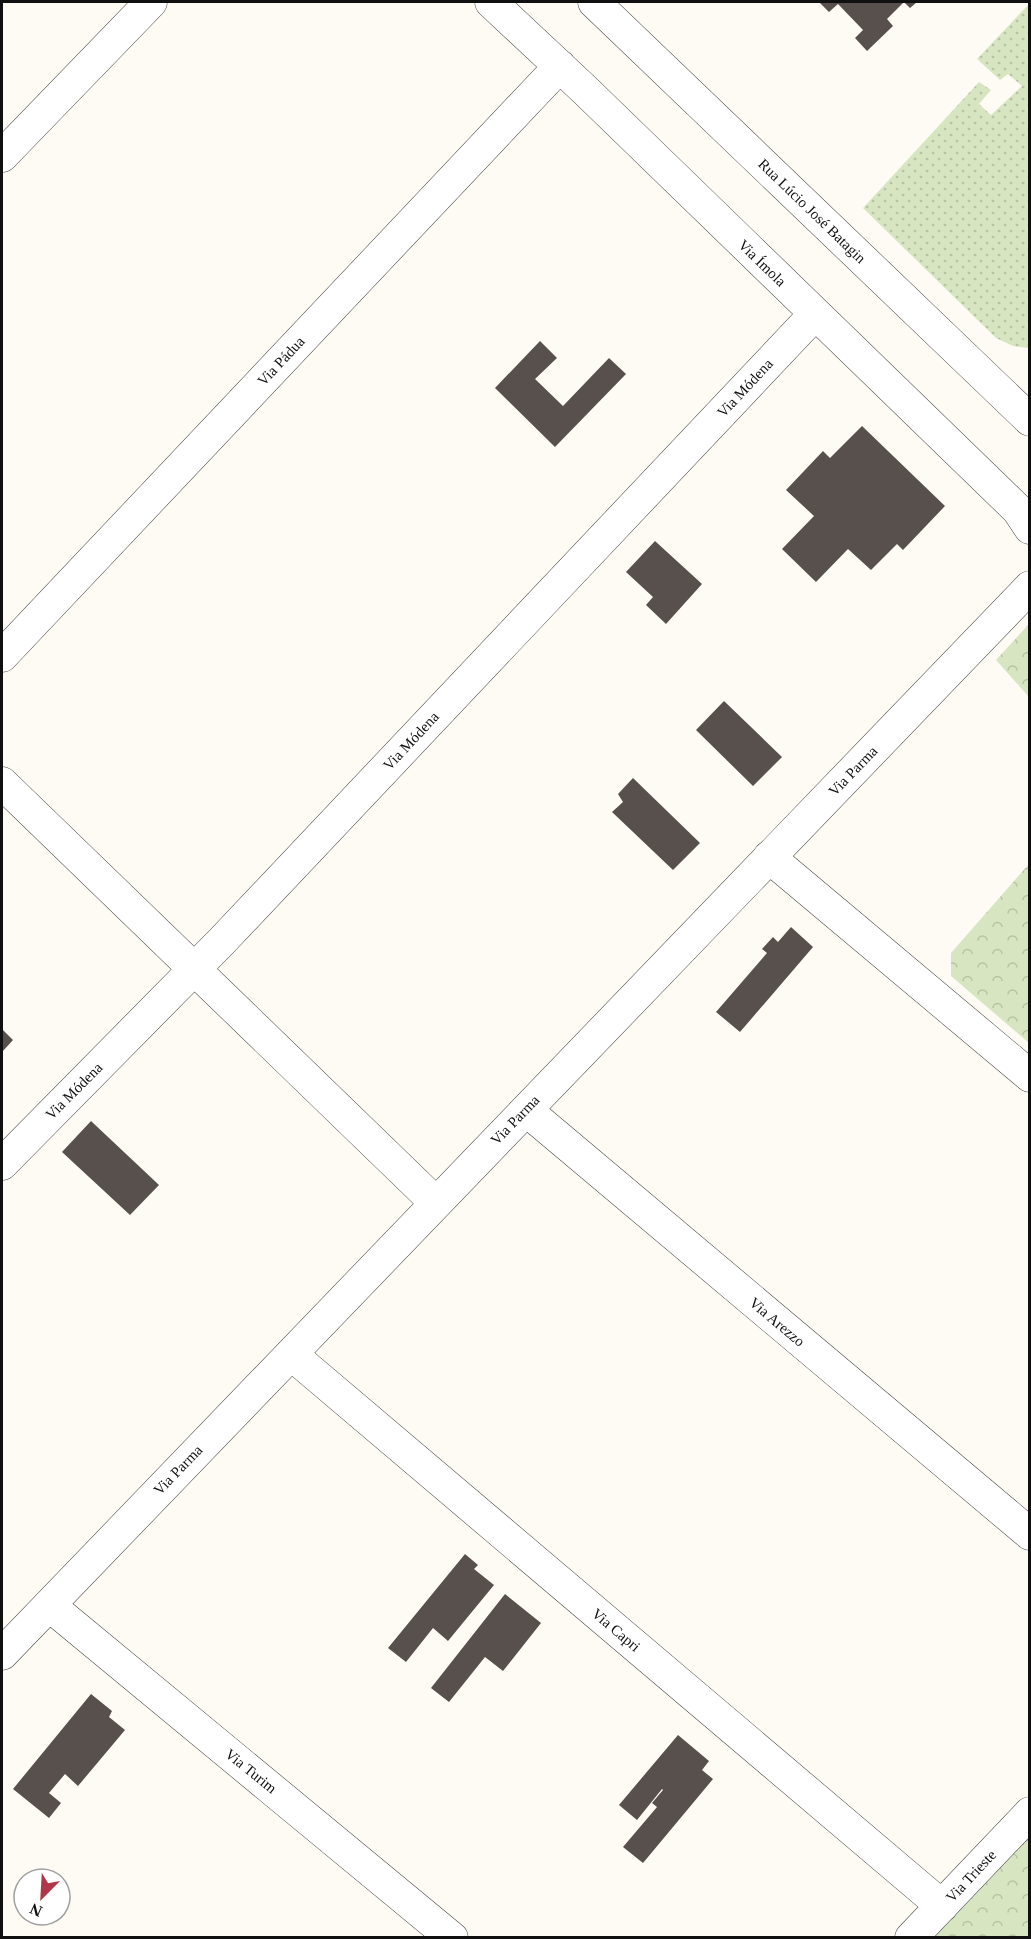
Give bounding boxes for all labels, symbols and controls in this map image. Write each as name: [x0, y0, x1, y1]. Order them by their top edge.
street label: Rua Lúcio José Batagin: [755, 156, 869, 267]
street label: Via Ímola: [735, 237, 789, 290]
street label: Via Pádua: [254, 333, 308, 389]
street label: Via Módena: [714, 355, 776, 420]
street label: Via Módena: [380, 708, 442, 773]
street label: Via Parma: [825, 743, 881, 799]
street label: Via Módena: [42, 1059, 106, 1123]
street label: Via Parma: [487, 1092, 543, 1148]
street label: Via Arezzo: [746, 1294, 808, 1350]
street label: Via Parma: [150, 1442, 206, 1498]
street label: Via Capri: [589, 1605, 643, 1655]
street label: Via Turim: [222, 1746, 280, 1797]
street label: Via Trieste: [943, 1846, 999, 1905]
north arrow: [12, 1867, 72, 1927]
text: N: [27, 1900, 45, 1920]

